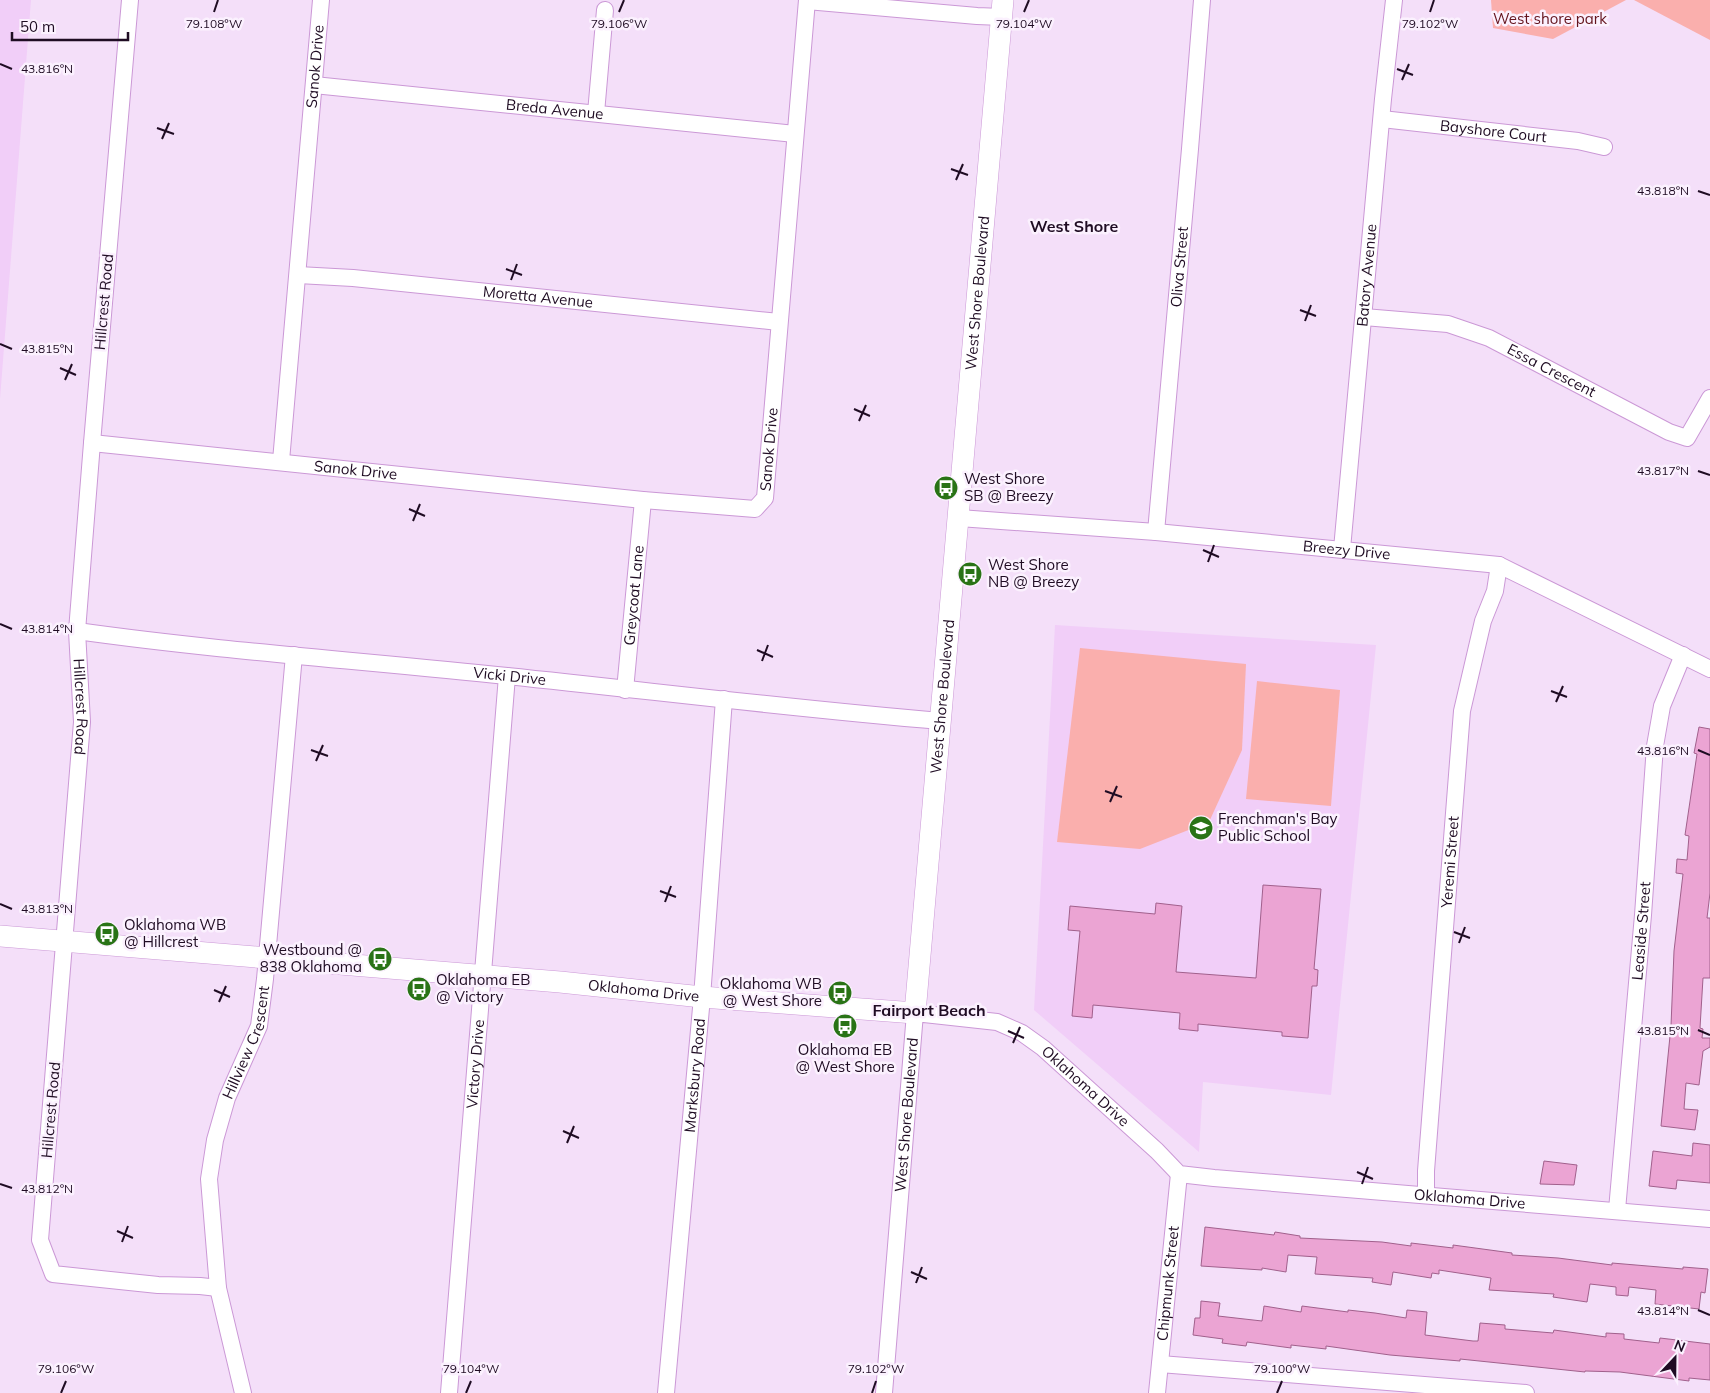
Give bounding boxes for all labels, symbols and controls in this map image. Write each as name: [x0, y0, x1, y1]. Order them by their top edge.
park label: West shore park: [1493, 9, 1607, 28]
scale bar: [12, 10, 129, 42]
text: 79.108°W: [186, 16, 242, 31]
text: 79.106°W: [591, 16, 647, 31]
text: 79.104°W: [996, 16, 1052, 31]
text: 79.102°W: [1402, 16, 1458, 31]
text: 50 m: [20, 17, 55, 36]
street label: Sanok Drive: [302, 24, 328, 109]
text: 43.816°N: [21, 61, 73, 76]
street label: Breda Avenue: [505, 95, 605, 123]
street label: Bayshore Court: [1439, 116, 1548, 146]
text: 43.818°N: [1637, 183, 1689, 198]
street label: West Shore Boulevard: [961, 215, 993, 371]
district label: West Shore: [1030, 216, 1118, 236]
street label: Batory Avenue: [1352, 223, 1381, 327]
street label: Oliva Street: [1166, 226, 1192, 308]
street label: Hillcrest Road: [90, 253, 117, 351]
street label: Moretta Avenue: [482, 281, 594, 312]
street label: Essa Crescent: [1504, 339, 1599, 401]
text: 43.815°N: [21, 341, 73, 356]
street label: Sanok Drive: [756, 407, 782, 492]
street label: Sanok Drive: [313, 456, 398, 484]
text: 43.817°N: [1637, 463, 1689, 478]
place label: West Shore SB @ Breezy: [964, 469, 1053, 505]
bus stop icon: West Shore SB @ Breezy: [933, 475, 959, 501]
street label: Breezy Drive: [1302, 536, 1391, 564]
street label: Greycoat Lane: [619, 544, 648, 646]
place label: West Shore NB @ Breezy: [988, 555, 1079, 591]
bus stop icon: West Shore NB @ Breezy: [957, 561, 983, 587]
street label: West Shore Boulevard: [926, 618, 958, 774]
text: 43.814°N: [21, 621, 73, 636]
street label: Hillcrest Road: [70, 658, 92, 756]
street label: Vicki Drive: [472, 663, 547, 689]
text: 43.816°N: [1637, 743, 1689, 758]
place label: Frenchman's Bay Public School: [1218, 809, 1338, 845]
school or university icon: Frenchman's Bay Public School: [1188, 815, 1214, 841]
street label: Yeremi Street: [1437, 815, 1463, 909]
street label: Leaside Street: [1627, 881, 1654, 981]
text: 43.813°N: [21, 901, 73, 916]
place label: Oklahoma WB @ Hillcrest: [124, 915, 226, 951]
bus stop icon: Oklahoma WB @ Hillcrest: [94, 921, 120, 947]
place label: Westbound @ 838 Oklahoma: [260, 940, 362, 976]
bus stop icon: Westbound @ 838 Oklahoma: [367, 946, 393, 972]
place label: Oklahoma EB @ Victory: [436, 970, 530, 1006]
place label: Oklahoma WB @ West Shore: [720, 974, 822, 1010]
street label: Oklahoma Drive: [587, 975, 700, 1006]
bus stop icon: Oklahoma EB @ Victory: [406, 976, 432, 1002]
bus stop icon: Oklahoma WB @ West Shore: [827, 980, 853, 1006]
street label: Hillview Crescent: [218, 984, 273, 1102]
district label: Fairport Beach: [872, 1000, 986, 1020]
bus stop icon: Oklahoma EB @ West Shore: [832, 1013, 858, 1039]
street label: Marksbury Road: [680, 1017, 709, 1133]
street label: Victory Drive: [462, 1019, 488, 1109]
text: 43.815°N: [1637, 1023, 1689, 1038]
street label: West Shore Boulevard: [890, 1037, 922, 1193]
place label: Oklahoma EB @ West Shore: [795, 1040, 895, 1076]
street label: Oklahoma Drive: [1038, 1041, 1134, 1130]
street label: Hillcrest Road: [37, 1061, 64, 1159]
text: 43.812°N: [21, 1181, 73, 1196]
street label: Oklahoma Drive: [1413, 1185, 1526, 1213]
street label: Chipmunk Street: [1152, 1225, 1183, 1342]
text: 43.814°N: [1637, 1303, 1689, 1318]
north arrow: [1650, 1333, 1700, 1383]
text: N: [1672, 1336, 1688, 1356]
text: 79.106°W: [38, 1361, 94, 1376]
text: 79.104°W: [443, 1361, 499, 1376]
text: 79.102°W: [848, 1361, 904, 1376]
text: 79.100°W: [1254, 1361, 1310, 1376]

